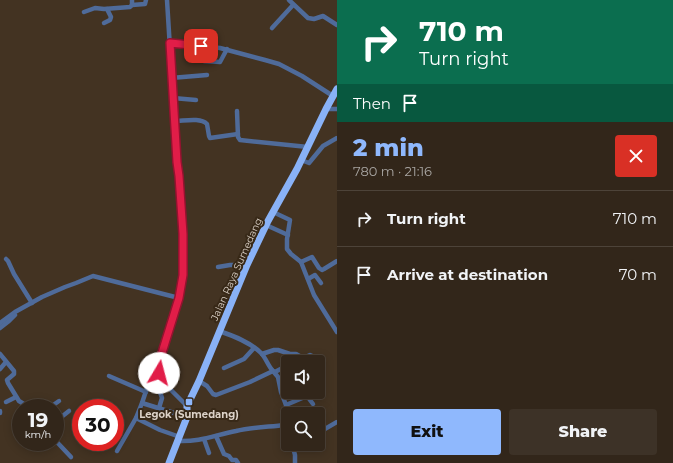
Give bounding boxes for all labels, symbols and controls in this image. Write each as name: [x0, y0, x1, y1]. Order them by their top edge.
text: 710 m: [419, 14, 504, 48]
icon: right: [353, 16, 405, 68]
pin: [184, 29, 218, 63]
icon: arrive: [190, 35, 212, 57]
text: Turn right: [419, 48, 509, 70]
icon: arrive: [399, 92, 421, 114]
text: Then: [353, 94, 391, 113]
text: 2 min: [353, 133, 424, 162]
button: close: [615, 135, 657, 177]
text: 780 m · 21:16: [353, 163, 432, 179]
icon: right: [353, 208, 375, 230]
text: Turn right: [387, 209, 466, 228]
text: 710 m: [613, 209, 657, 228]
street label: Jalan Raya Sumedang: [207, 216, 265, 324]
icon: arrive: [353, 264, 375, 286]
text: Arrive at destination: [387, 265, 548, 284]
text: 70 m: [619, 265, 657, 284]
position arrow: [138, 352, 180, 394]
map controls: [281, 355, 325, 451]
button: sound: [281, 355, 325, 399]
marker: Legok (Sumedang): [184, 397, 194, 407]
speed limit sign: 30: [72, 399, 124, 451]
button: search: [281, 407, 325, 451]
text: 19: [28, 408, 48, 432]
place label: Legok (Sumedang): [139, 408, 239, 421]
button: Exit: [353, 409, 501, 455]
button: Share: [509, 409, 657, 455]
text: km/h: [25, 428, 51, 441]

